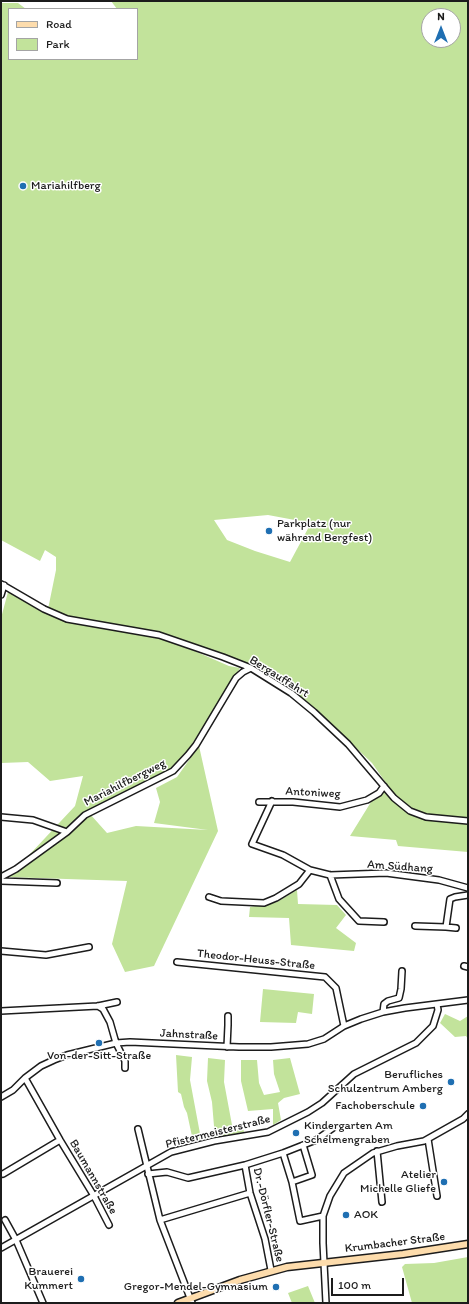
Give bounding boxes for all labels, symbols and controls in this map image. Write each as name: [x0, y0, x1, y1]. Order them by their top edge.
legend: [8, 8, 138, 60]
north arrow: [421, 8, 461, 48]
text: N: [437, 10, 445, 23]
text: Road: [46, 17, 72, 31]
text: Park: [46, 37, 70, 51]
place label: Mariahilfberg: [31, 179, 101, 193]
marker: Mariahilfberg: [18, 181, 28, 191]
place label: Parkplatz (nur während Bergfest): [277, 517, 372, 545]
marker: Parkplatz (nur während Bergfest): [264, 526, 274, 536]
street label: Bergauffahrt: [247, 653, 311, 701]
street label: Mariahilfbergweg: [82, 756, 168, 810]
street label: Antoniweg: [285, 784, 341, 802]
street label: Am Südhang: [367, 858, 433, 876]
street label: Theodor-Heuss-Straße: [196, 947, 316, 973]
street label: Jahnstraße: [160, 1026, 218, 1044]
marker: Von-der-Sitt-Straße: [94, 1038, 104, 1048]
place label: Von-der-Sitt-Straße: [47, 1049, 151, 1063]
place label: Berufliches Schulzentrum Amberg: [328, 1068, 443, 1096]
marker: Berufliches Schulzentrum Amberg: [446, 1077, 456, 1087]
place label: Fachoberschule: [335, 1099, 415, 1113]
marker: Fachoberschule: [418, 1101, 428, 1111]
street label: Pfistermeisterstraße: [164, 1112, 272, 1152]
place label: Kindergarten Am Schelmengraben: [304, 1119, 393, 1147]
marker: Kindergarten Am Schelmengraben: [291, 1128, 301, 1138]
street label: Baumannstraße: [66, 1137, 120, 1217]
street label: Dr.-Dörfler-Straße: [249, 1166, 287, 1264]
place label: Atelier Michelle Gliefe: [360, 1168, 436, 1196]
marker: Atelier Michelle Gliefe: [439, 1177, 449, 1187]
place label: AOK: [354, 1208, 378, 1222]
marker: AOK: [341, 1210, 351, 1220]
street label: Krumbacher Straße: [344, 1230, 446, 1256]
place label: Brauerei Kummert: [24, 1265, 73, 1293]
scale bar: [333, 1270, 406, 1296]
marker: Brauerei Kummert: [76, 1274, 86, 1284]
text: 100 m: [338, 1278, 371, 1292]
place label: Gregor-Mendel-Gymnasium: [124, 1280, 268, 1294]
marker: Gregor-Mendel-Gymnasium: [271, 1282, 281, 1292]

